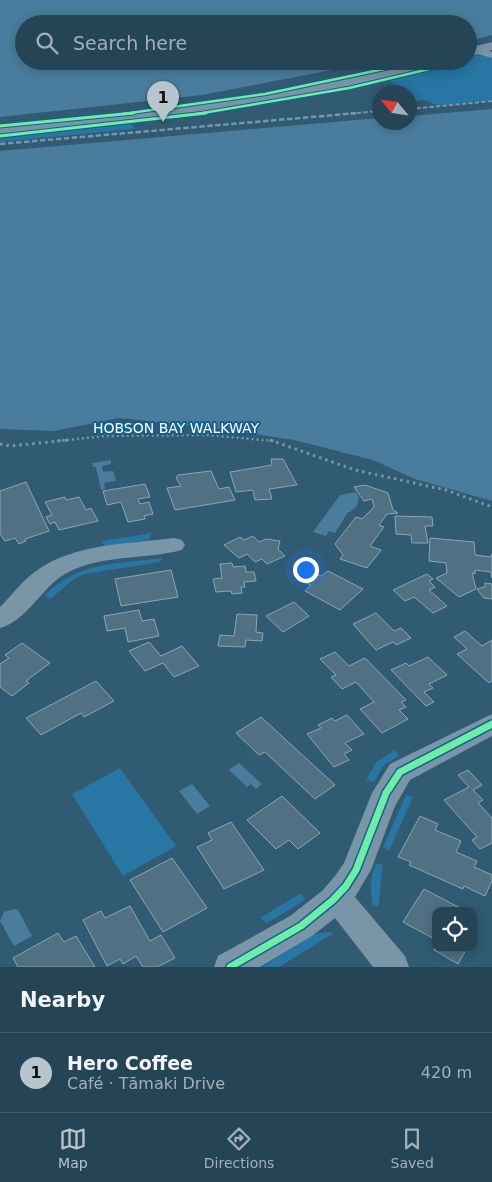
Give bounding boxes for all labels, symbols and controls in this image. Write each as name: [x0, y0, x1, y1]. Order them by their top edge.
search box: [15, 15, 477, 70]
icon: search: [33, 29, 61, 57]
text: Search here: [73, 32, 187, 54]
pin: 1: [147, 81, 179, 122]
north arrow: [372, 85, 417, 130]
street label: HOBSON BAY WALKWAY: [93, 420, 259, 436]
your location: [293, 557, 319, 583]
map controls: [432, 907, 477, 952]
button: locate: [432, 907, 477, 952]
text: Nearby: [20, 988, 105, 1012]
text: Hero Coffee: [67, 1052, 193, 1074]
text: 1: [30, 1063, 42, 1082]
text: 420 m: [421, 1063, 472, 1082]
text: Café · Tāmaki Drive: [67, 1074, 225, 1093]
tab: Map: [58, 1125, 88, 1171]
tab: Directions: [204, 1125, 274, 1171]
tab: Saved: [391, 1125, 434, 1171]

